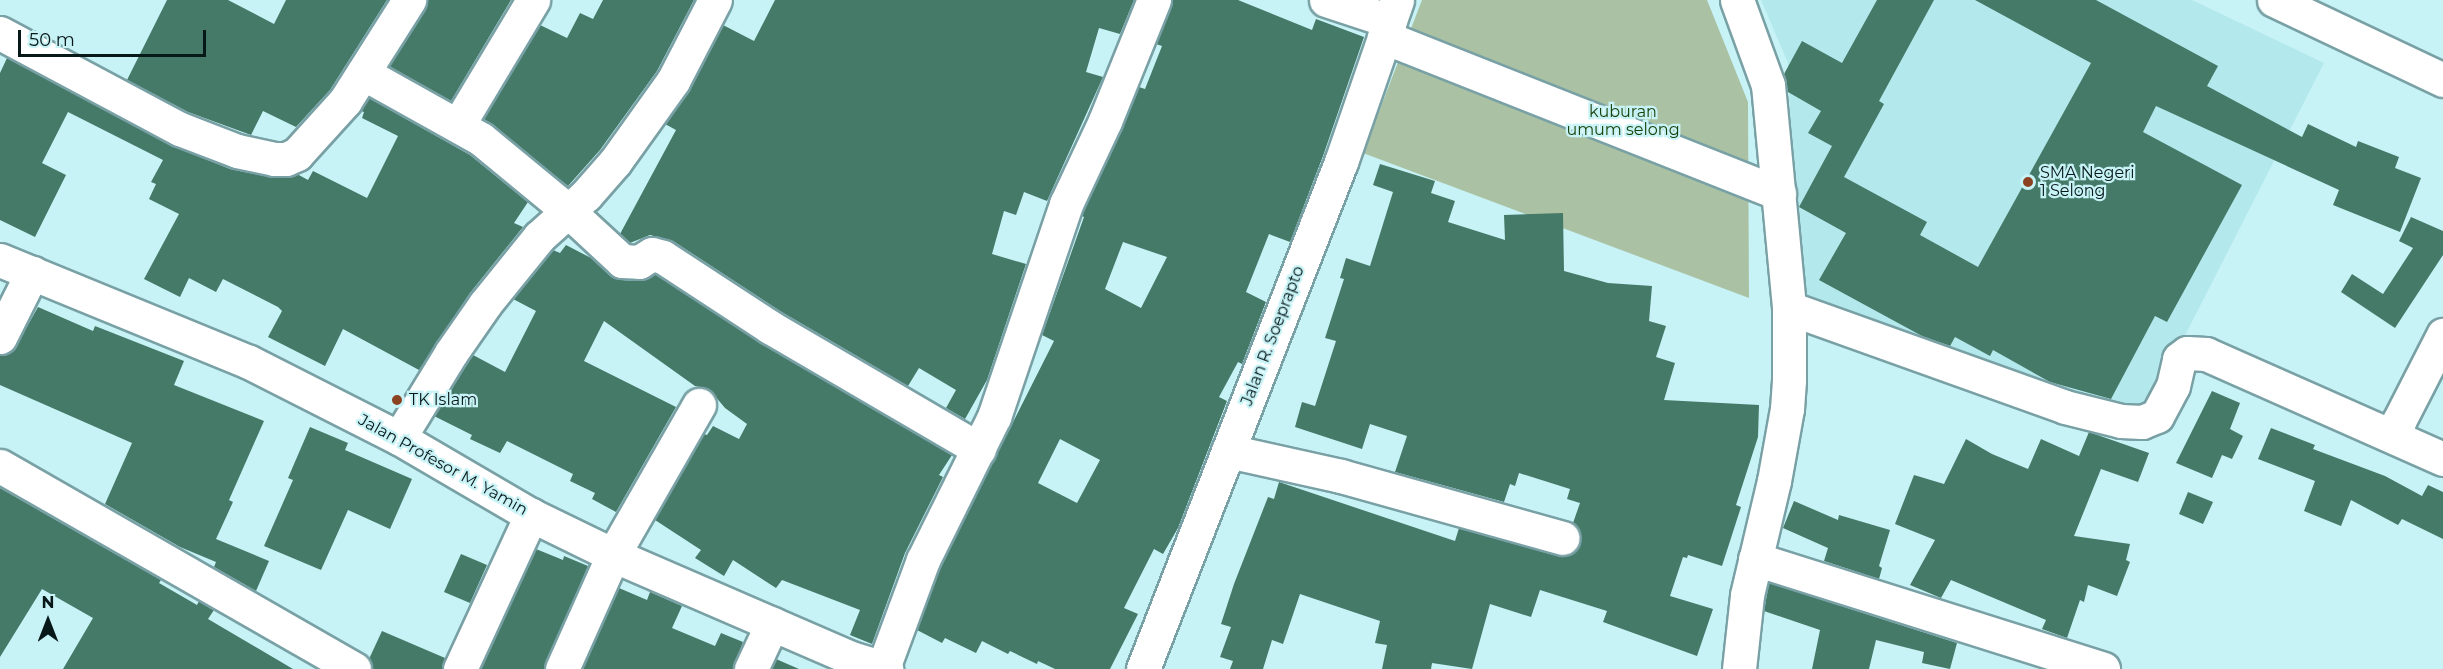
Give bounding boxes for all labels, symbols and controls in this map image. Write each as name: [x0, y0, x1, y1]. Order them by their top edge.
scale bar: [21, 18, 208, 56]
text: 50 m: [29, 29, 75, 51]
park label: kuburan umum selong: [1566, 102, 1680, 140]
place label: SMA Negeri 1 Selong: [2040, 163, 2135, 201]
marker: SMA Negeri 1 Selong: [2021, 175, 2035, 189]
street label: Jalan R. Soeprapto: [1238, 263, 1308, 409]
place label: TK Islam: [409, 390, 477, 410]
marker: TK Islam: [390, 393, 404, 407]
street label: Jalan Profesor M. Yamin: [355, 410, 531, 520]
north arrow: [18, 591, 78, 651]
text: N: [42, 593, 54, 612]

